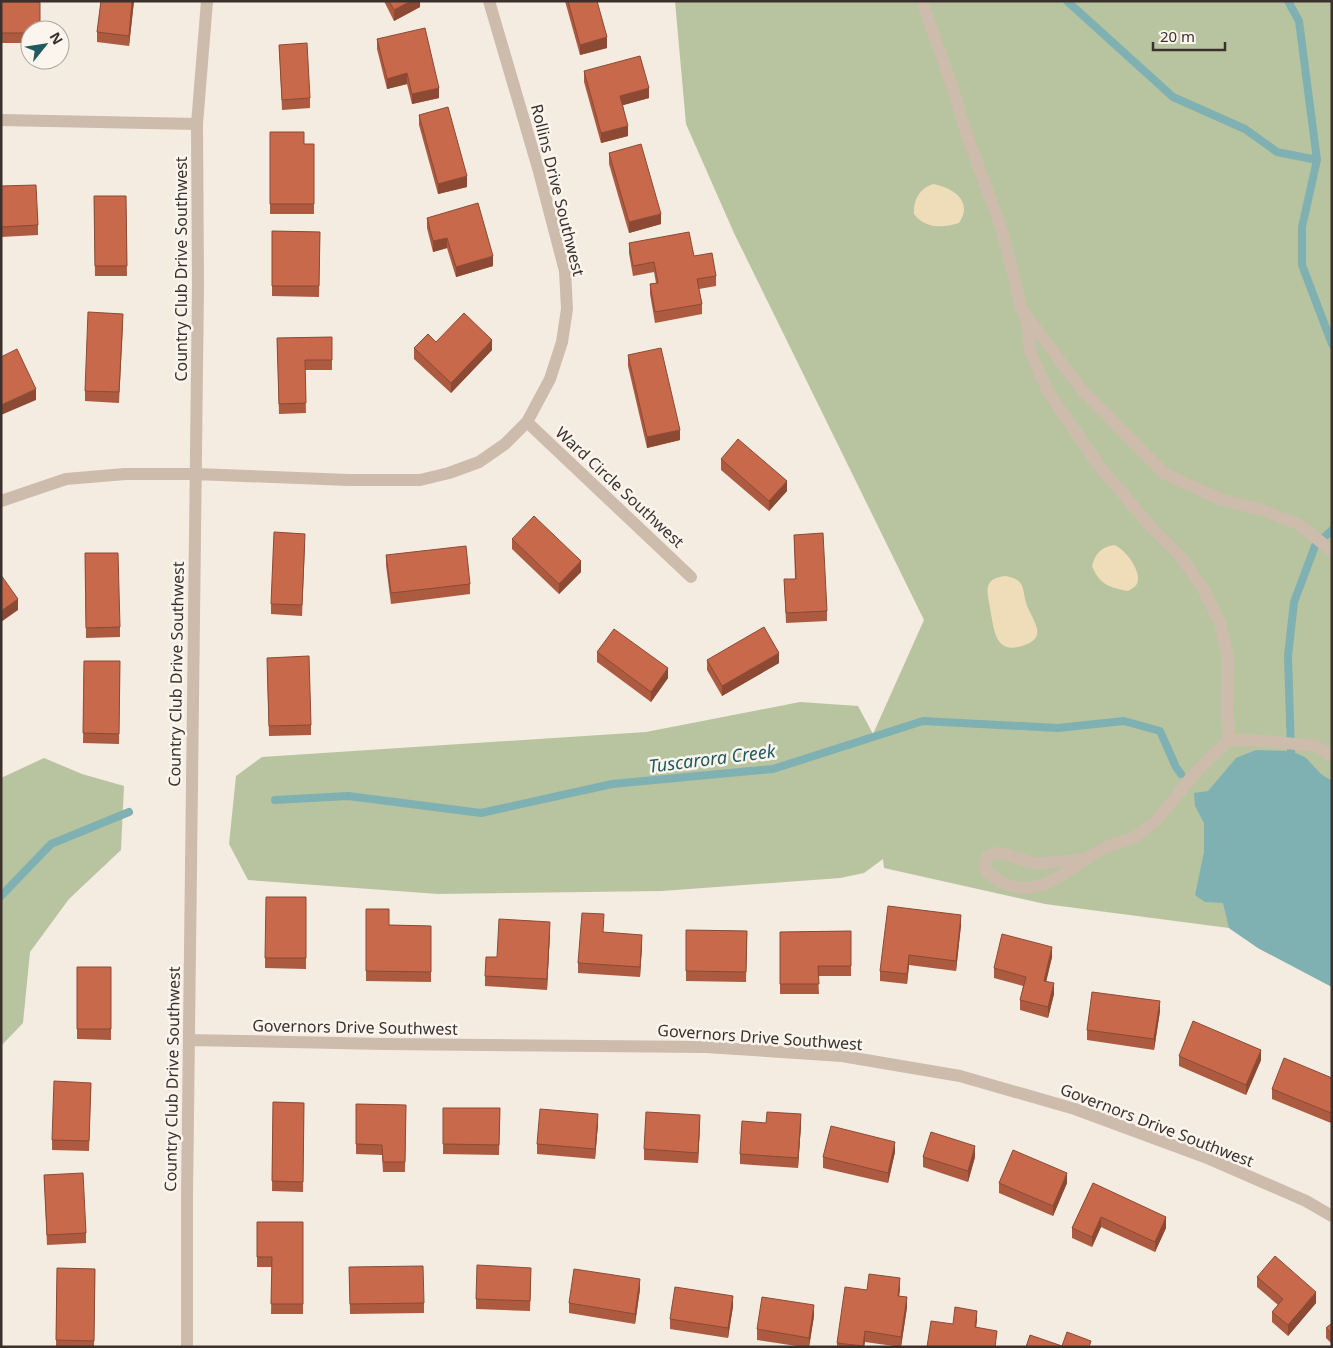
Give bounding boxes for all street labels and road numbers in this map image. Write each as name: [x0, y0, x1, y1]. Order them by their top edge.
street label: Rollins Drive Southwest: [526, 102, 590, 279]
street label: Country Club Drive Southwest: [170, 156, 192, 382]
street label: Ward Circle Southwest: [551, 422, 689, 553]
street label: Country Club Drive Southwest: [163, 561, 189, 787]
street label: Country Club Drive Southwest: [159, 966, 185, 1192]
street label: Governors Drive Southwest: [252, 1014, 458, 1040]
street label: Governors Drive Southwest: [657, 1019, 864, 1055]
street label: Governors Drive Southwest: [1057, 1078, 1257, 1172]

